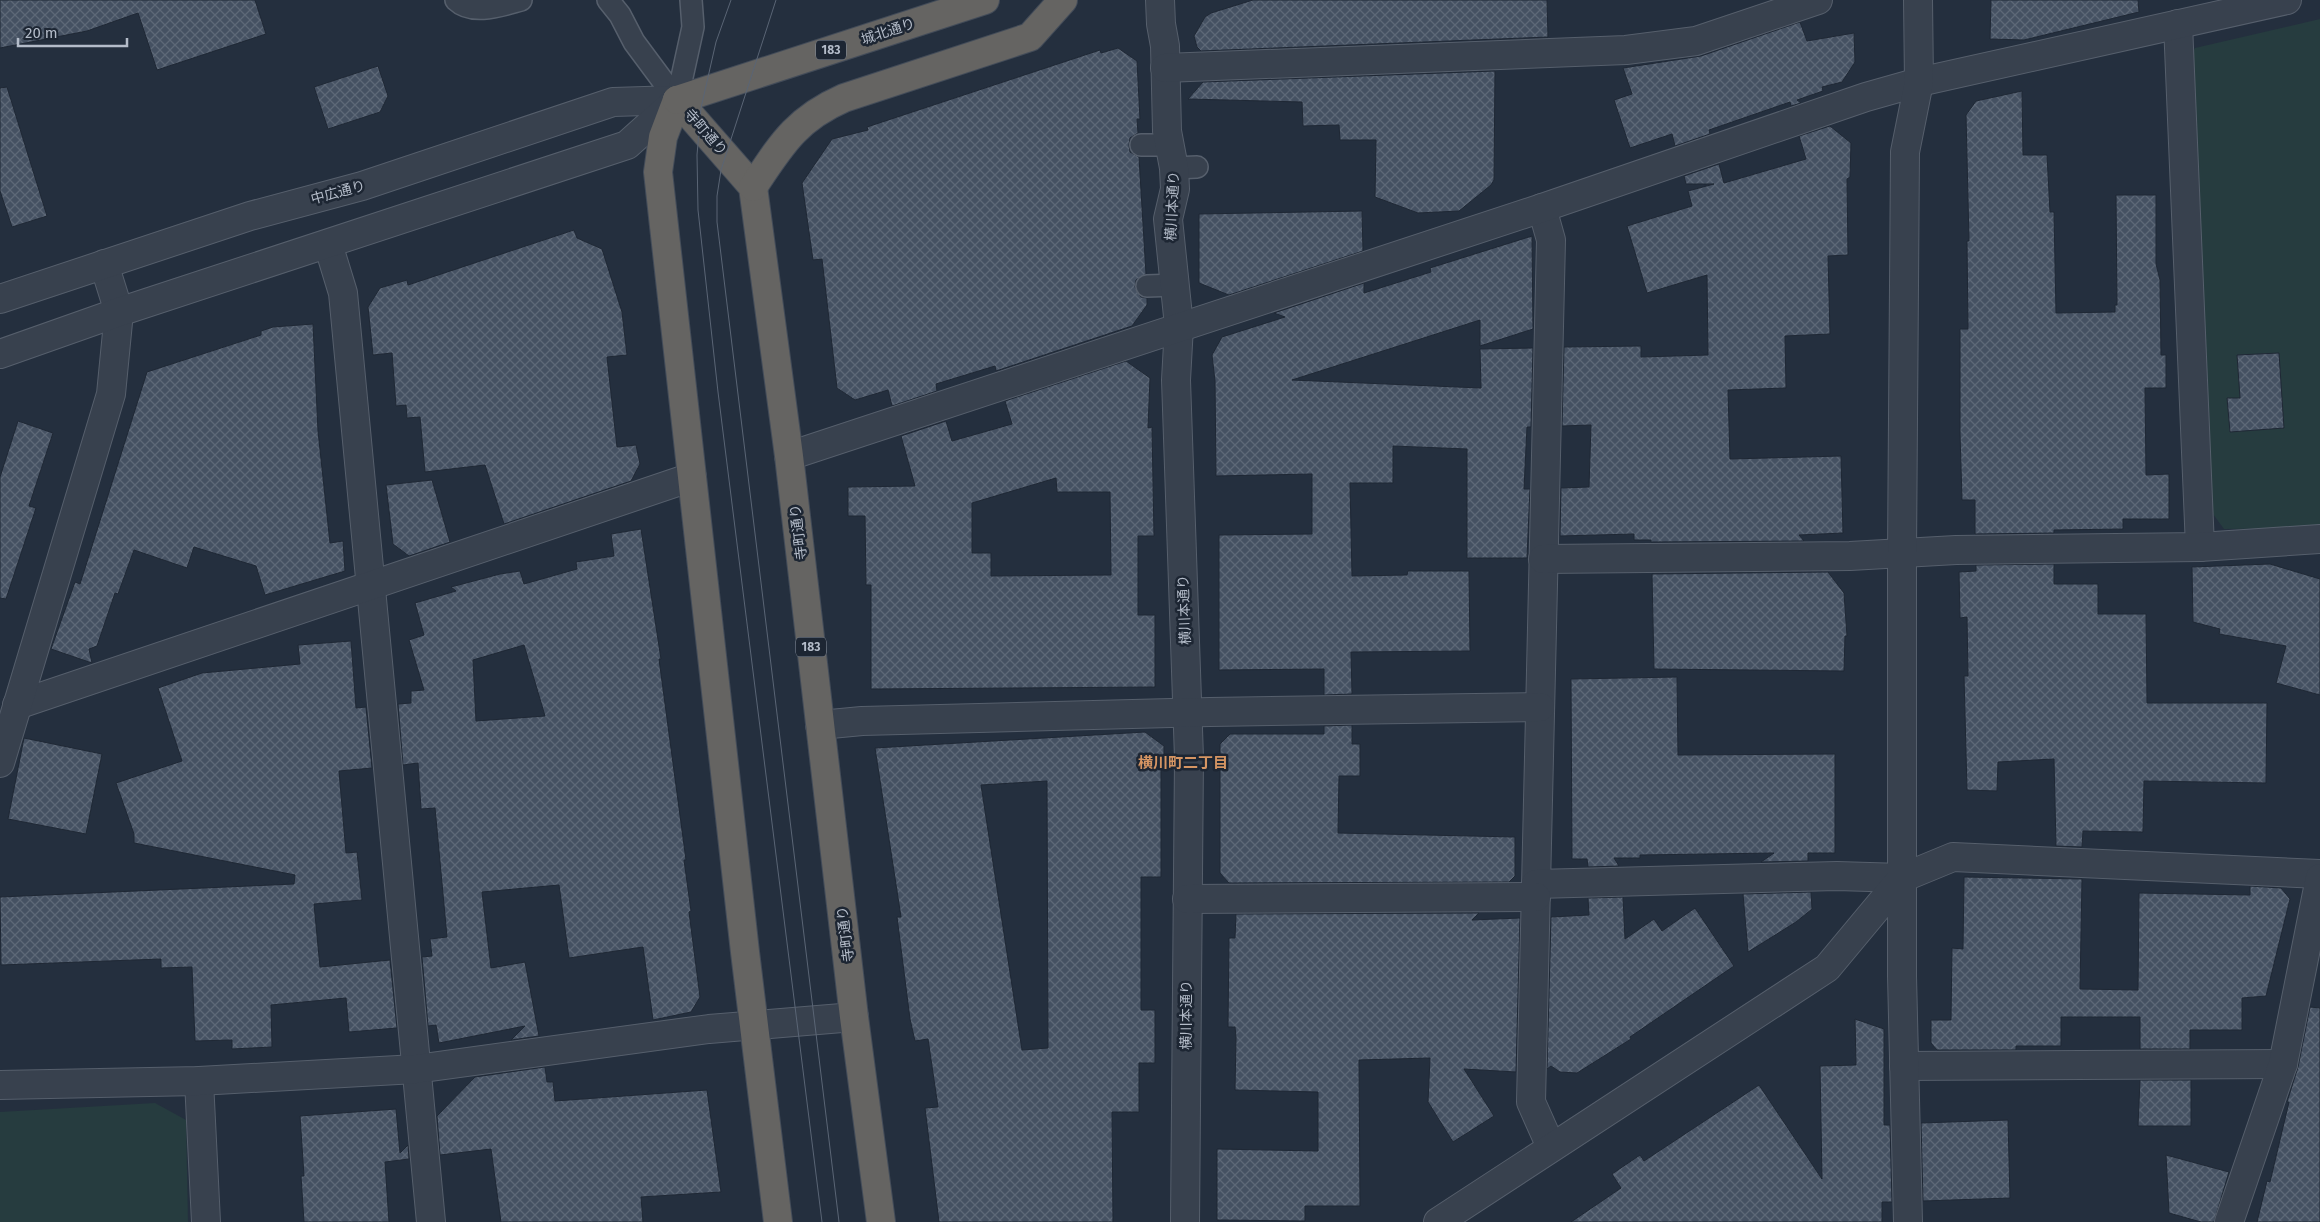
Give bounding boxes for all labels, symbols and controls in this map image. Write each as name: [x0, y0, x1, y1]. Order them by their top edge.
scale bar: [18, 15, 126, 47]
street label: 城北通り: [859, 15, 917, 48]
text: 20 m: [25, 24, 58, 42]
road number: 183: [816, 40, 846, 60]
street label: 寺町通り: [681, 106, 730, 159]
street label: 横川本通り: [1162, 171, 1183, 241]
street label: 中広通り: [309, 177, 367, 208]
street label: 寺町通り: [787, 503, 810, 561]
street label: 横川本通り: [1175, 575, 1194, 645]
road number: 183: [796, 638, 826, 656]
district label: 横川町二丁目: [1138, 754, 1228, 772]
street label: 寺町通り: [834, 905, 857, 963]
street label: 横川本通り: [1178, 980, 1195, 1050]

